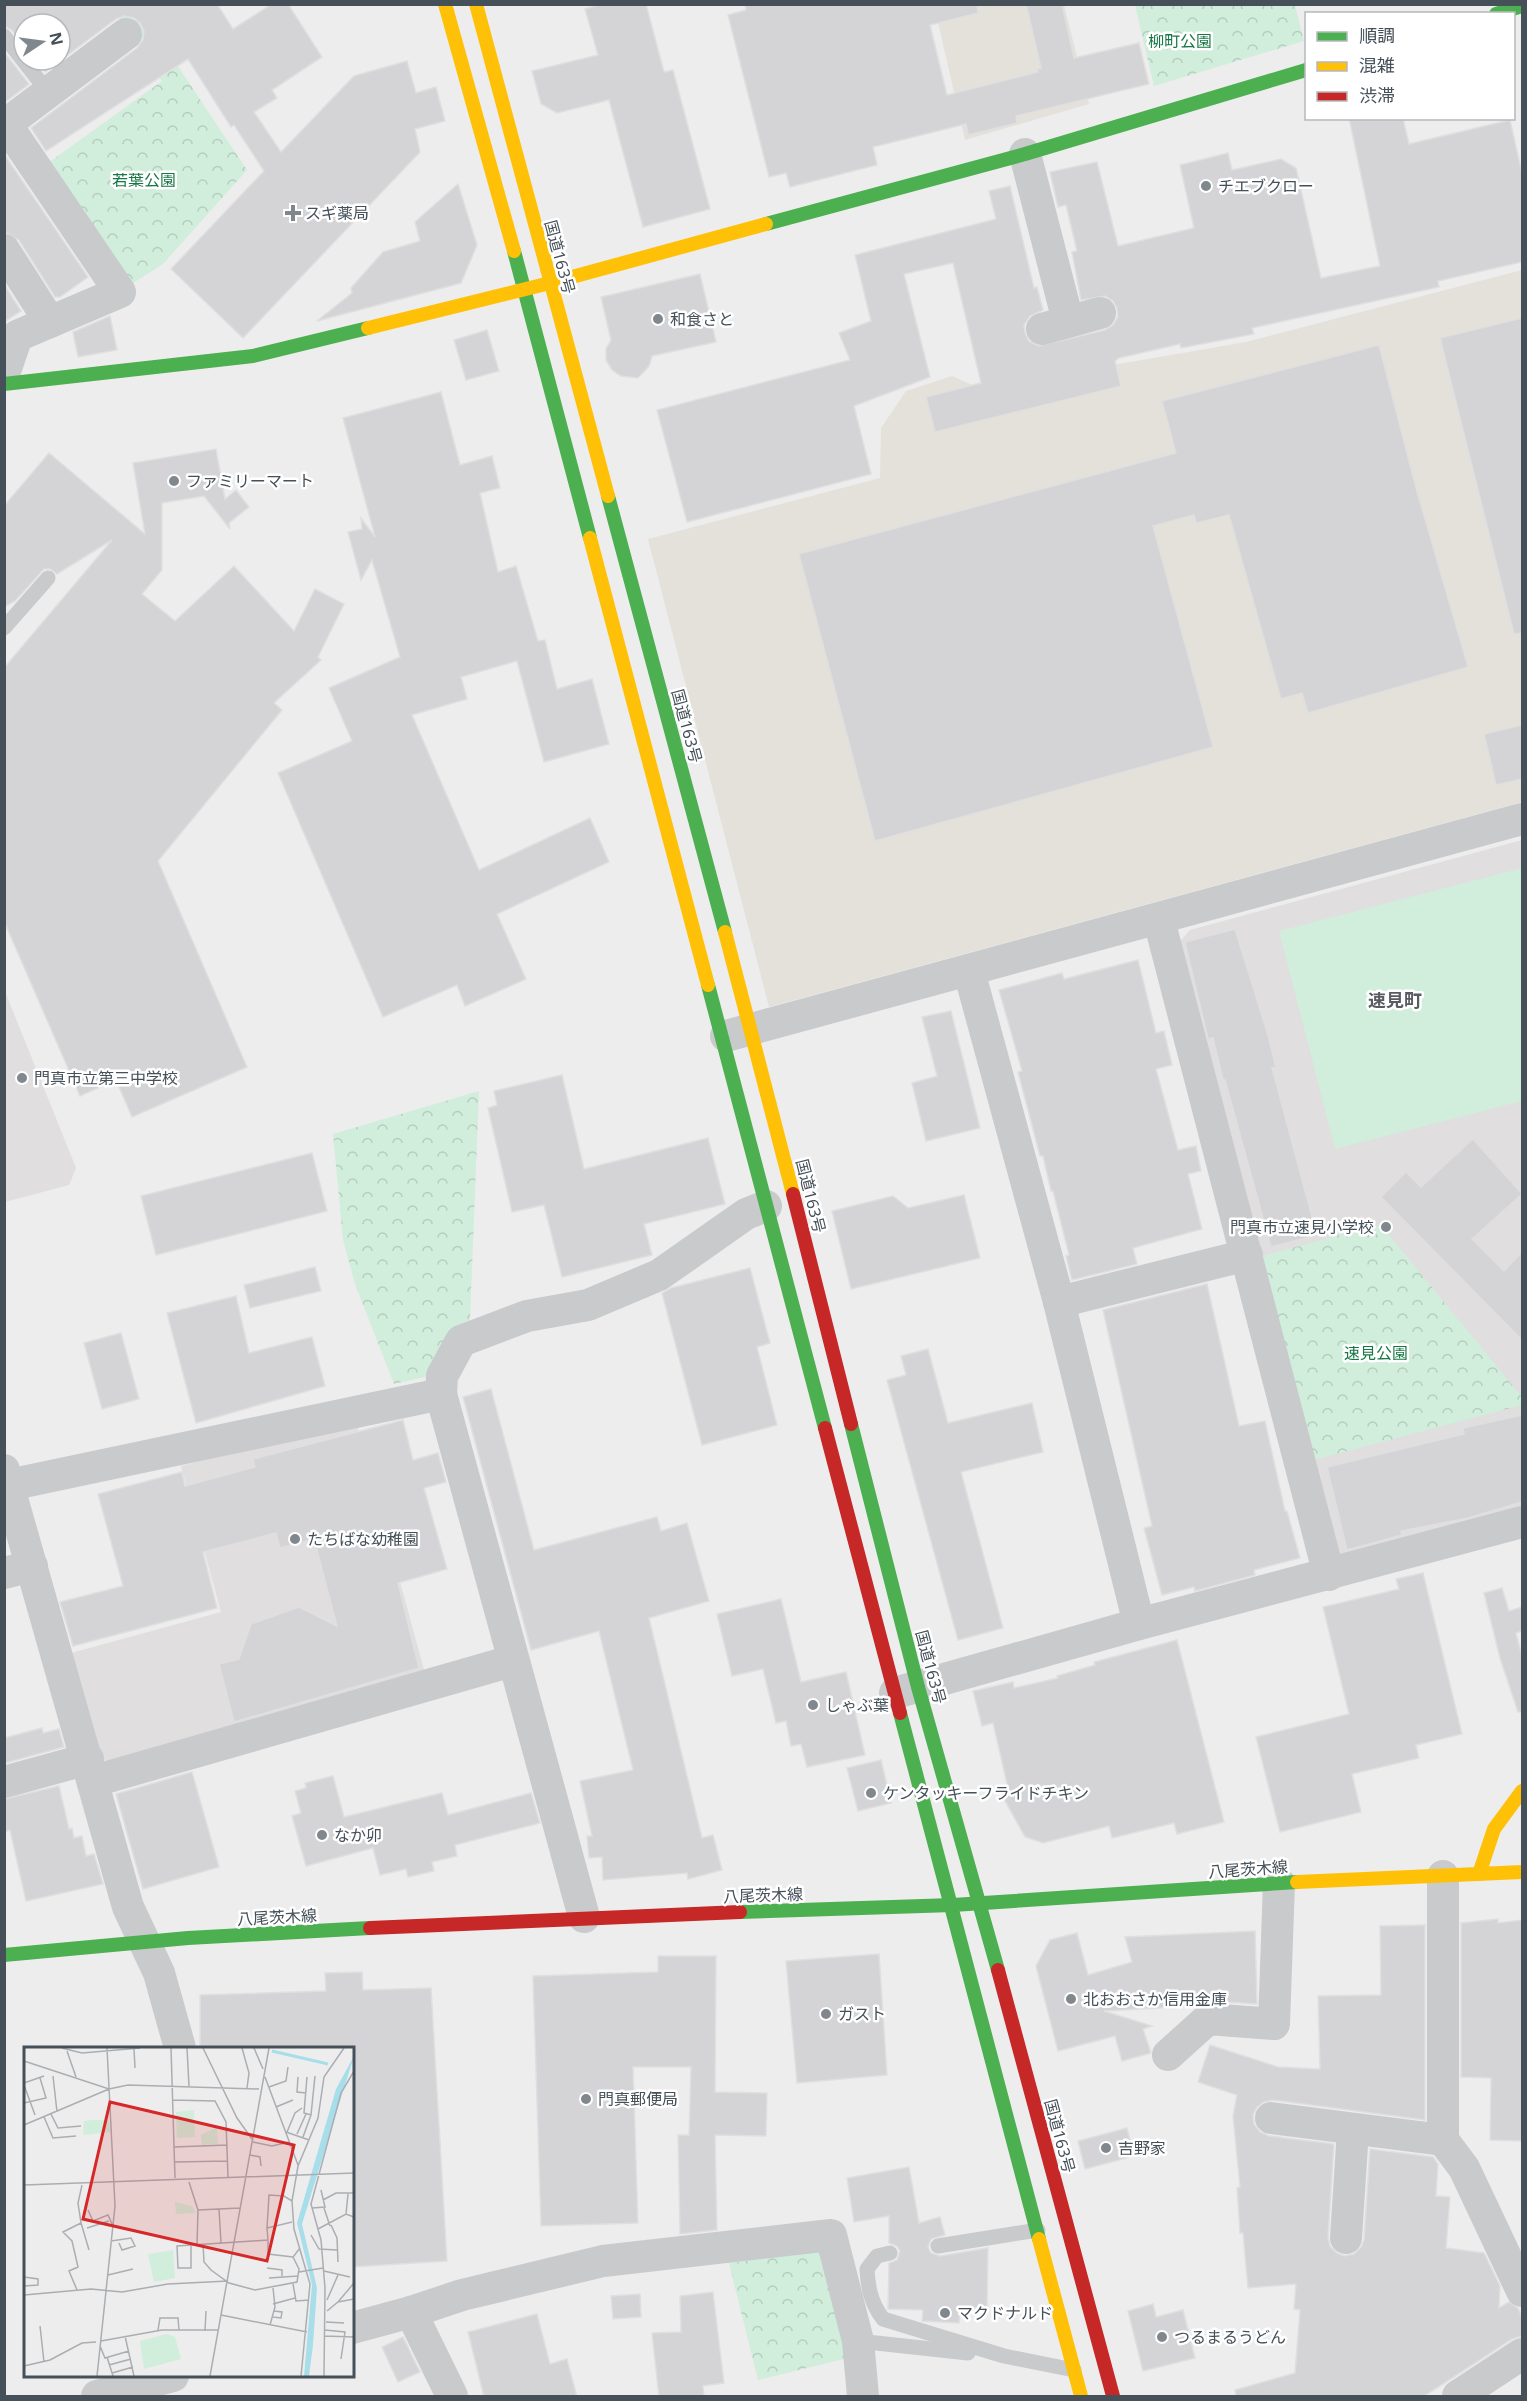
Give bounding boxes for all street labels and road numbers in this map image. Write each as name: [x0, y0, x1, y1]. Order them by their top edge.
street label: 国道163号: [540, 218, 580, 296]
street label: 国道163号: [667, 687, 707, 765]
street label: 国道163号: [791, 1157, 831, 1235]
street label: 国道163号: [911, 1628, 951, 1706]
street label: 八尾茨木線: [1207, 1855, 1289, 1883]
street label: 八尾茨木線: [723, 1883, 803, 1907]
street label: 八尾茨木線: [236, 1904, 318, 1930]
street label: 国道163号: [1040, 2097, 1080, 2175]

